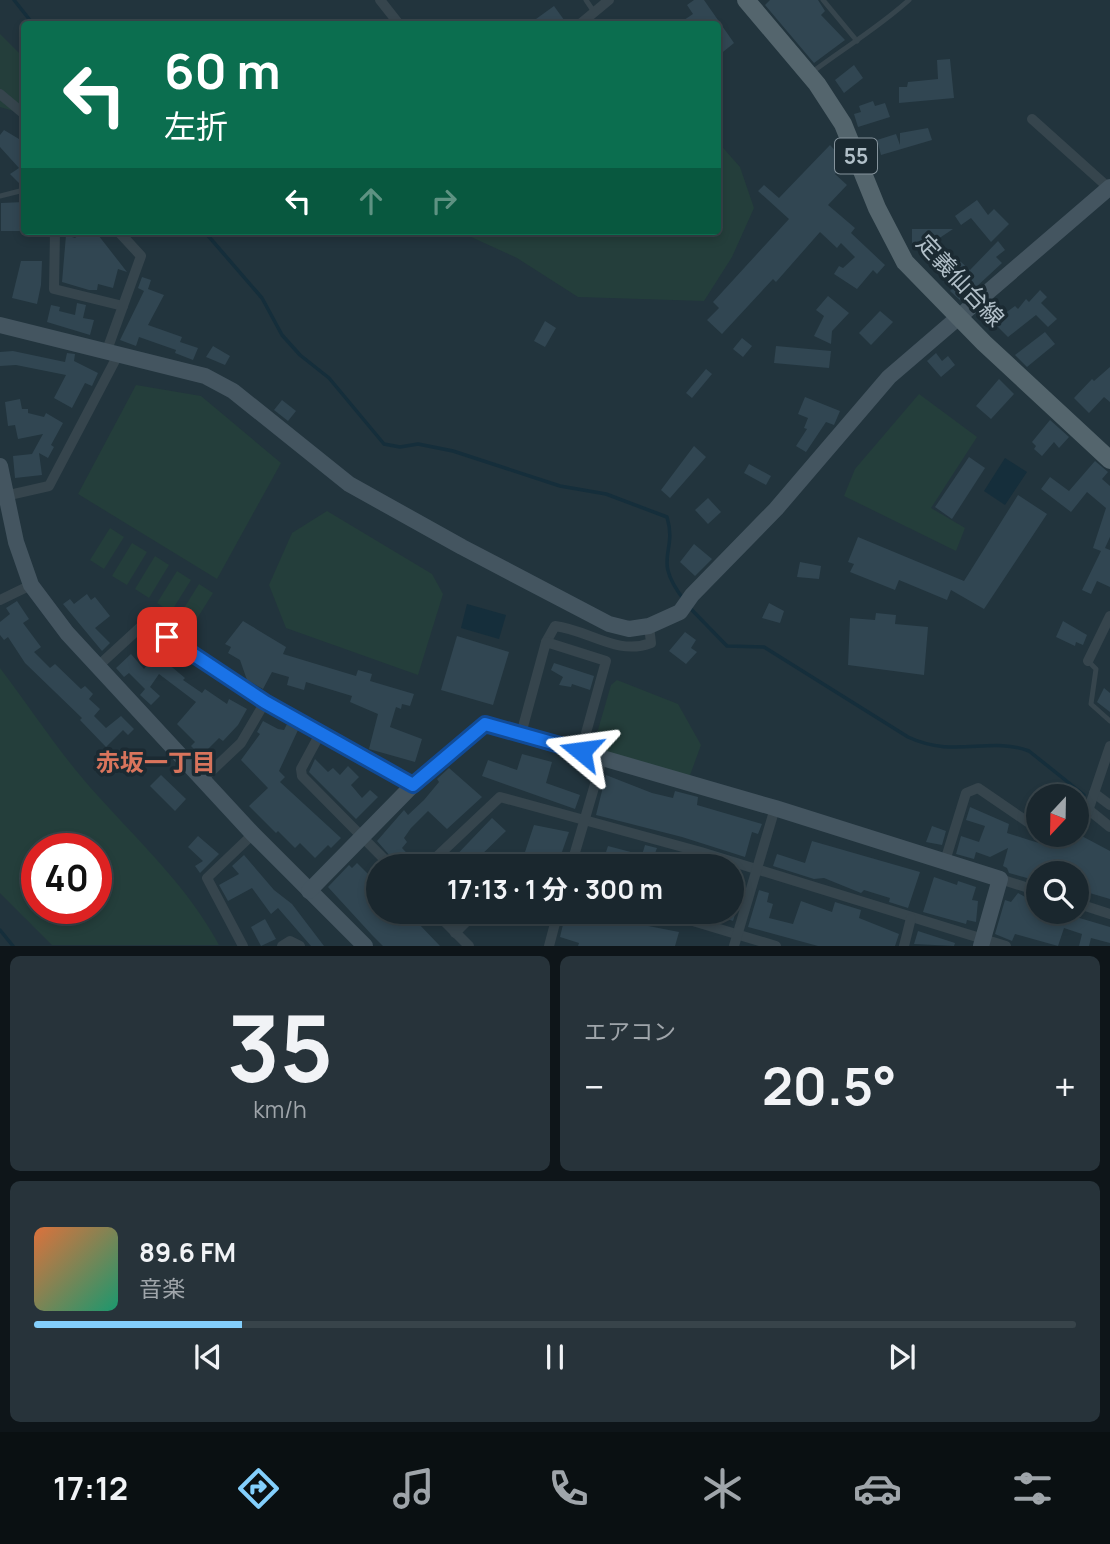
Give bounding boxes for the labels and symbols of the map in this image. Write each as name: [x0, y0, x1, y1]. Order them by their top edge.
road number: 55: [835, 138, 877, 174]
street label: 定義仙台線: [910, 227, 1012, 333]
pin: [137, 607, 197, 667]
position arrow: [544, 714, 618, 788]
district label: 赤坂一丁目: [96, 745, 216, 778]
north arrow: [1026, 784, 1088, 847]
speed limit sign: 40: [21, 833, 112, 924]

